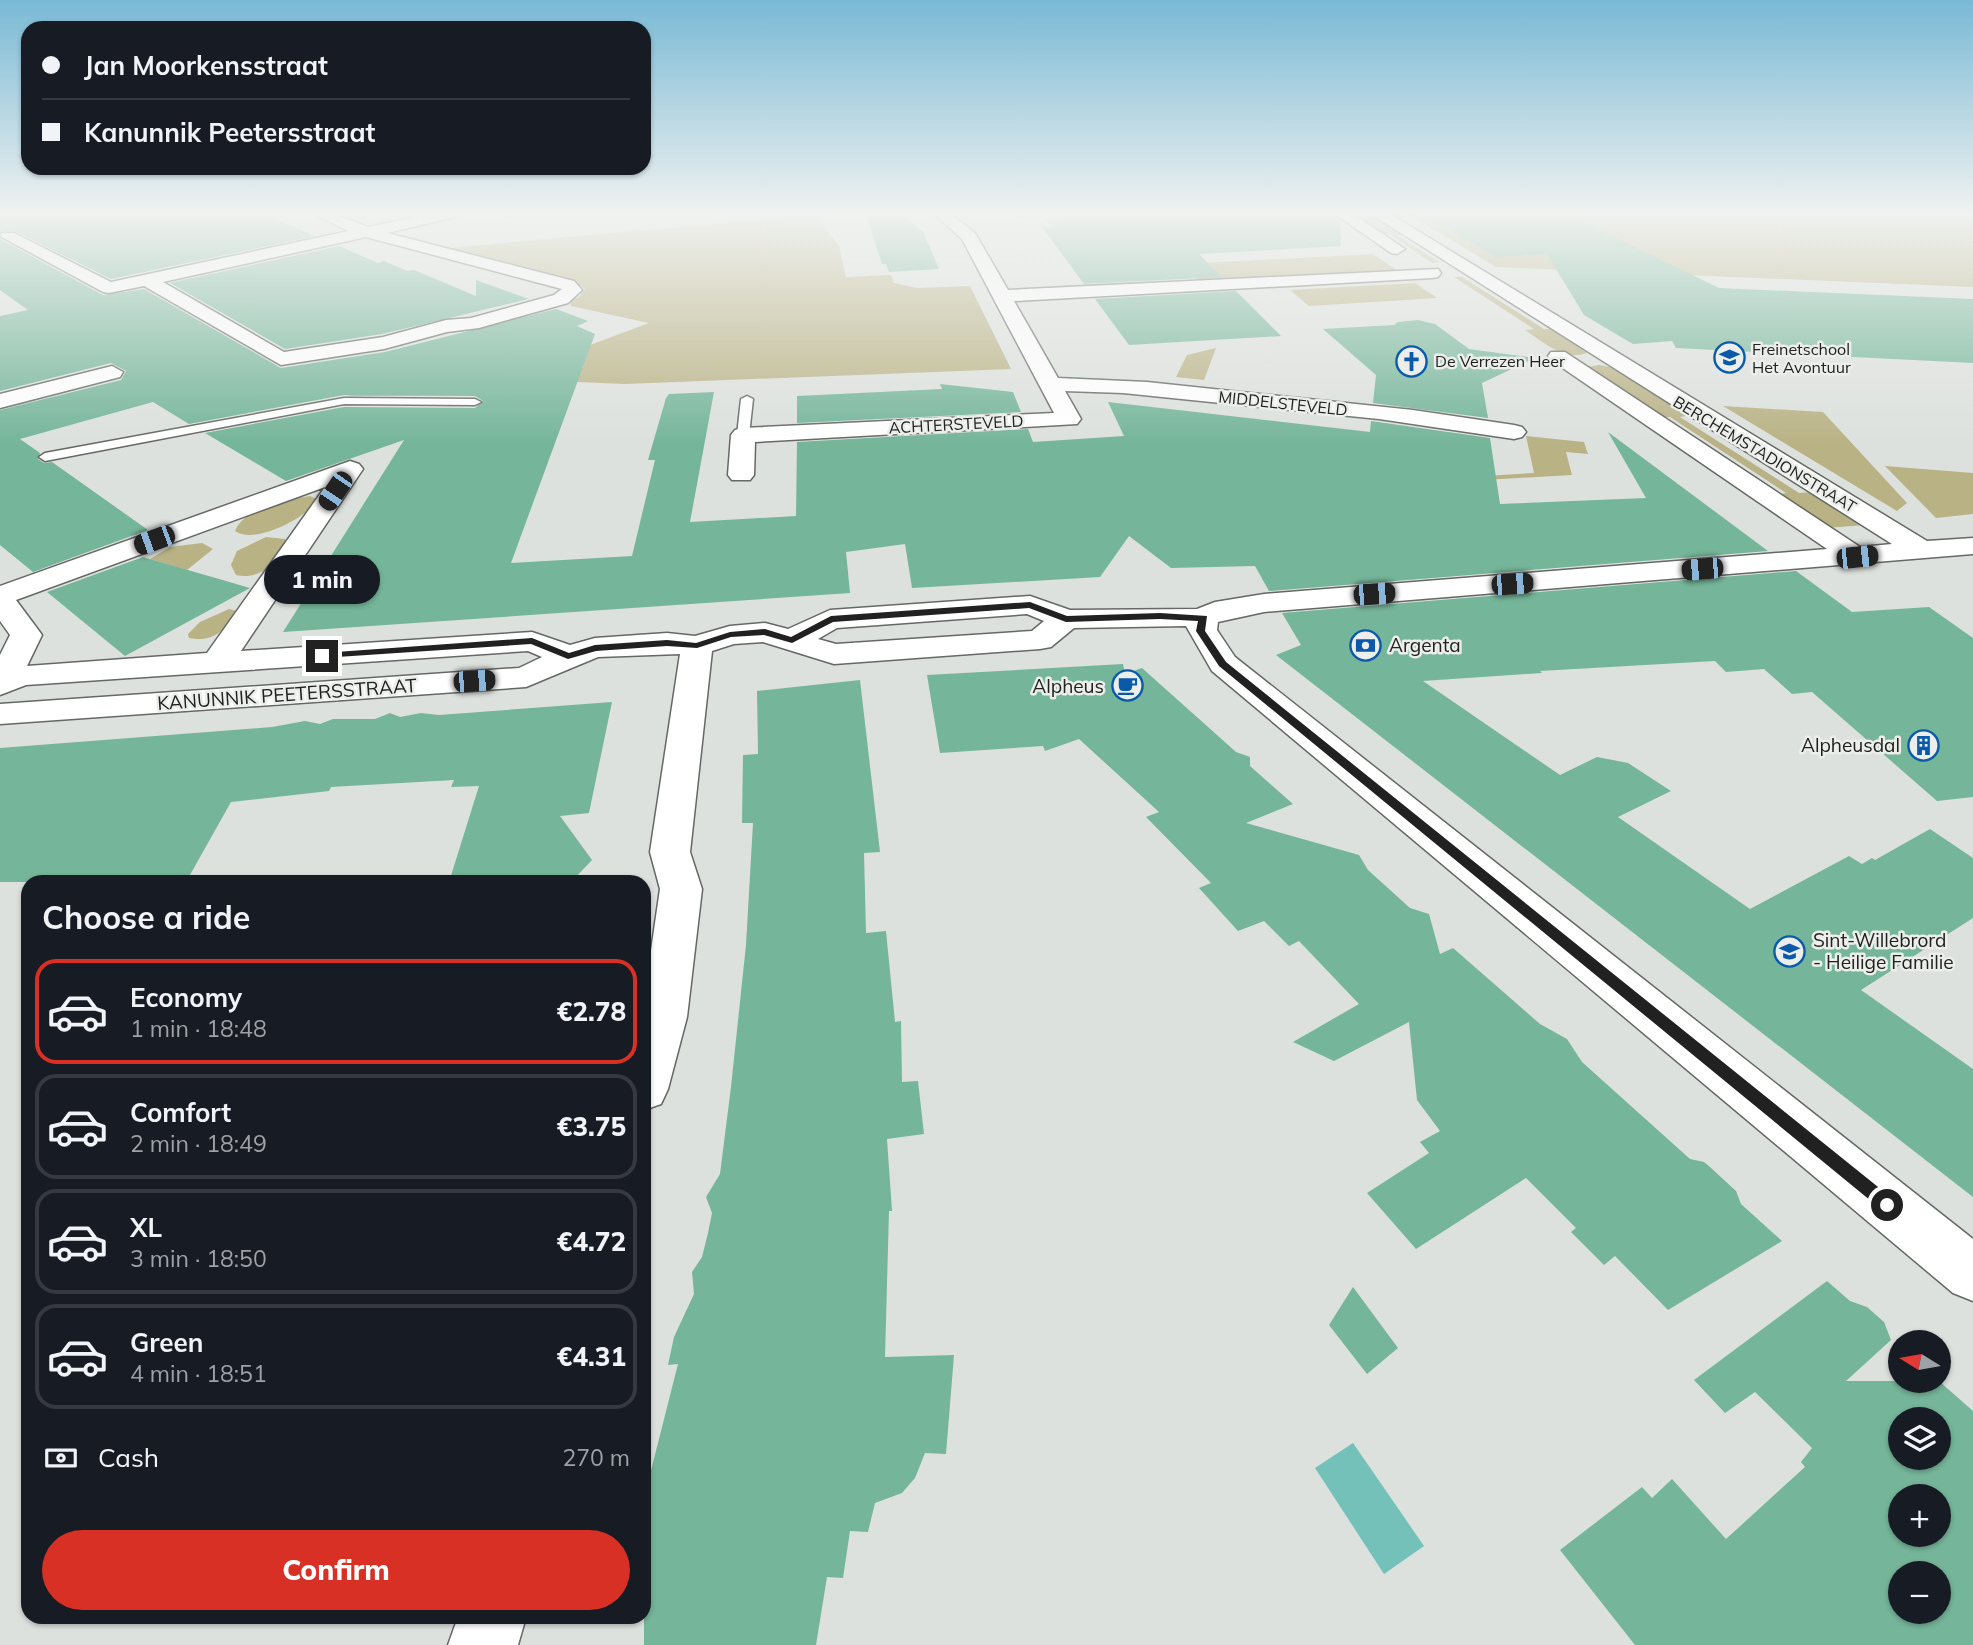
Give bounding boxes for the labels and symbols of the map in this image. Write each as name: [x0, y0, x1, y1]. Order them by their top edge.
place label: Freinetschool Het Avontuur: [1752, 339, 1851, 377]
school or university icon: Freinetschool Het Avontuur: [1712, 341, 1746, 375]
church icon: De Verrezen Heer: [1395, 344, 1429, 378]
place label: De Verrezen Heer: [1435, 351, 1565, 371]
street label: MIDDELSTEVELD: [1218, 386, 1348, 420]
street label: BERCHEMSTADIONSTRAAT: [1670, 391, 1861, 517]
street label: ACHTERSTEVELD: [888, 410, 1024, 438]
car: [315, 468, 356, 514]
car: [131, 523, 178, 557]
car: [1836, 544, 1879, 570]
callout: 1 min: [264, 554, 380, 604]
car: [1681, 557, 1724, 581]
car: [1491, 572, 1534, 596]
car: [1353, 582, 1396, 606]
bank icon: Argenta: [1349, 628, 1383, 662]
place label: Argenta: [1389, 633, 1461, 657]
route end: [306, 640, 338, 672]
car: [453, 669, 496, 693]
cafe icon: Alpheus: [1110, 669, 1144, 703]
street label: KANUNNIK PEETERSSTRAAT: [157, 673, 418, 715]
place label: Alpheus: [1032, 674, 1104, 698]
building icon: Alpheusdal: [1906, 728, 1940, 762]
place label: Alpheusdal: [1801, 733, 1900, 757]
place label: Sint-Willebrord - Heilige Familie: [1813, 928, 1954, 974]
school or university icon: Sint-Willebrord - Heilige Familie: [1773, 934, 1807, 968]
route start: [1871, 1189, 1903, 1221]
north arrow: [1888, 1330, 1951, 1393]

